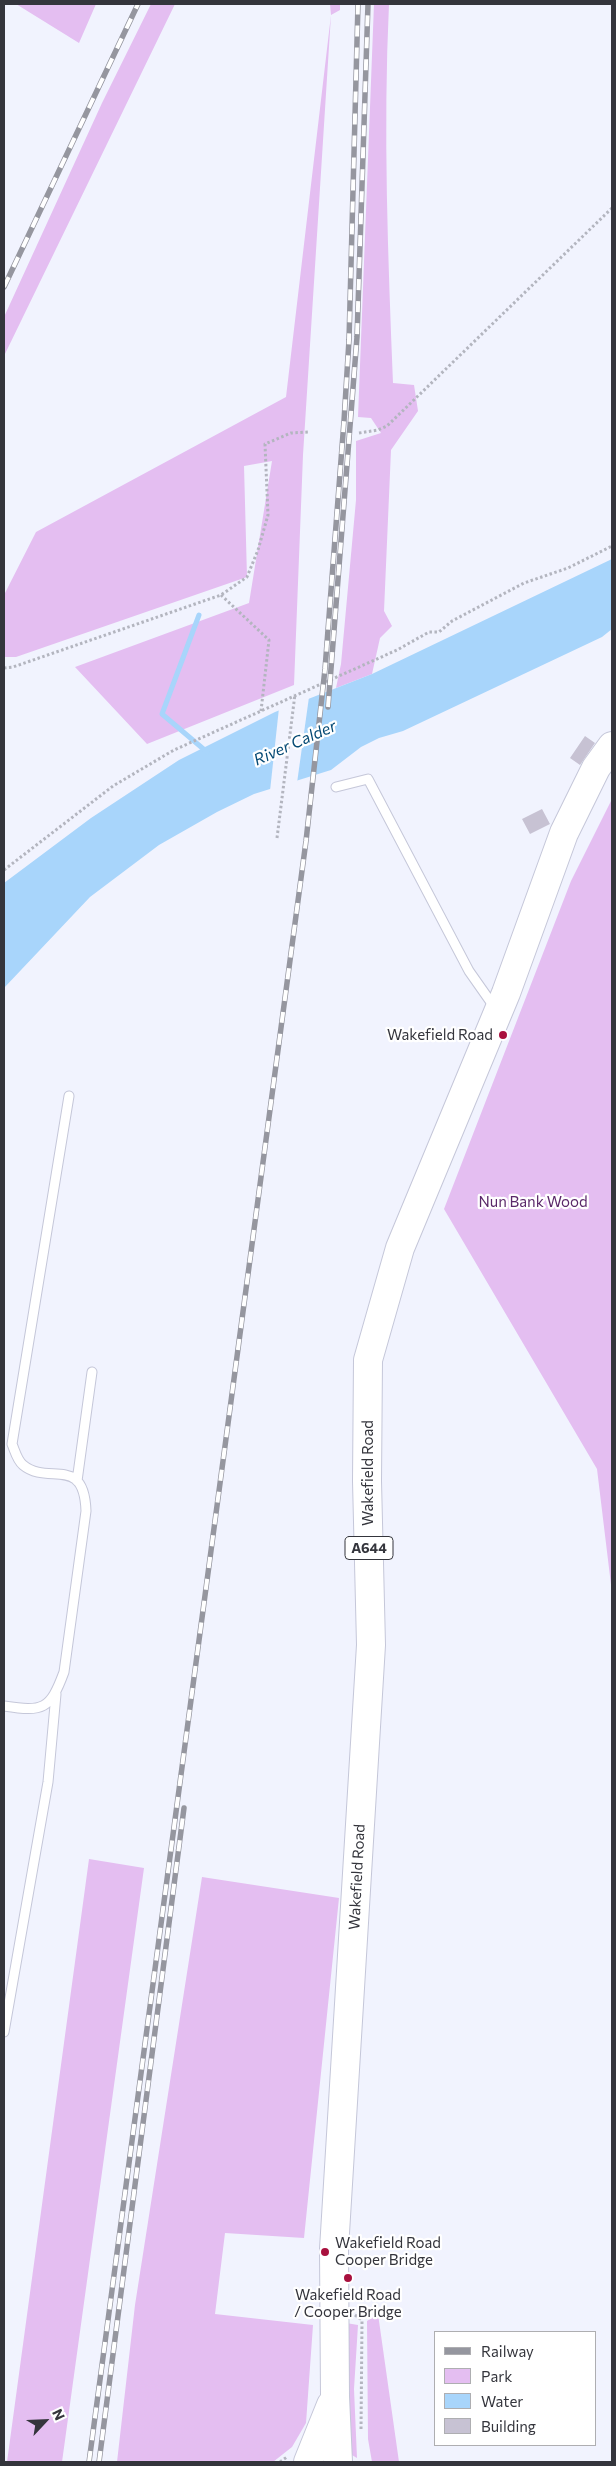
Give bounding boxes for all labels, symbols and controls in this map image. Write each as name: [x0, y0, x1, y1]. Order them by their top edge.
water label: River Calder: [251, 716, 339, 770]
place label: Wakefield Road: [387, 1026, 493, 1044]
marker: Wakefield Road: [497, 1029, 509, 1041]
park label: Nun Bank Wood: [478, 1193, 588, 1211]
street label: Wakefield Road: [359, 1420, 377, 1526]
road number: A644: [345, 1536, 393, 1560]
street label: Wakefield Road: [345, 1824, 369, 1930]
place label: Wakefield Road Cooper Bridge: [335, 2234, 441, 2269]
marker: Wakefield Road Cooper Bridge: [319, 2246, 331, 2258]
marker: Wakefield Road / Cooper Bridge: [342, 2272, 354, 2284]
place label: Wakefield Road / Cooper Bridge: [294, 2286, 402, 2321]
legend: [434, 2331, 596, 2446]
text: Railway: [481, 2342, 534, 2360]
text: Park: [481, 2367, 512, 2385]
text: Water: [481, 2392, 523, 2410]
north arrow: [20, 2396, 70, 2446]
text: N: [49, 2406, 69, 2423]
text: Building: [481, 2417, 536, 2435]

